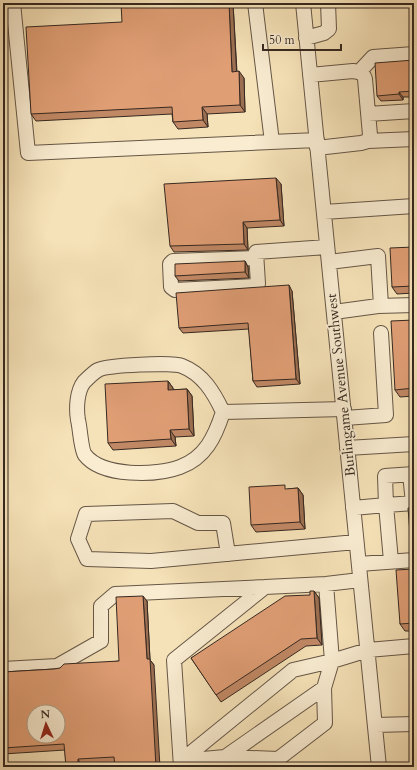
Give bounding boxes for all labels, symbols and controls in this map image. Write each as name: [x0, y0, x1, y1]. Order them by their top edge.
scale bar: [263, 26, 341, 52]
text: 50 m: [269, 32, 296, 48]
street label: Burlingame Avenue Southwest: [322, 292, 360, 477]
north arrow: [26, 704, 66, 744]
text: N: [40, 707, 51, 722]

